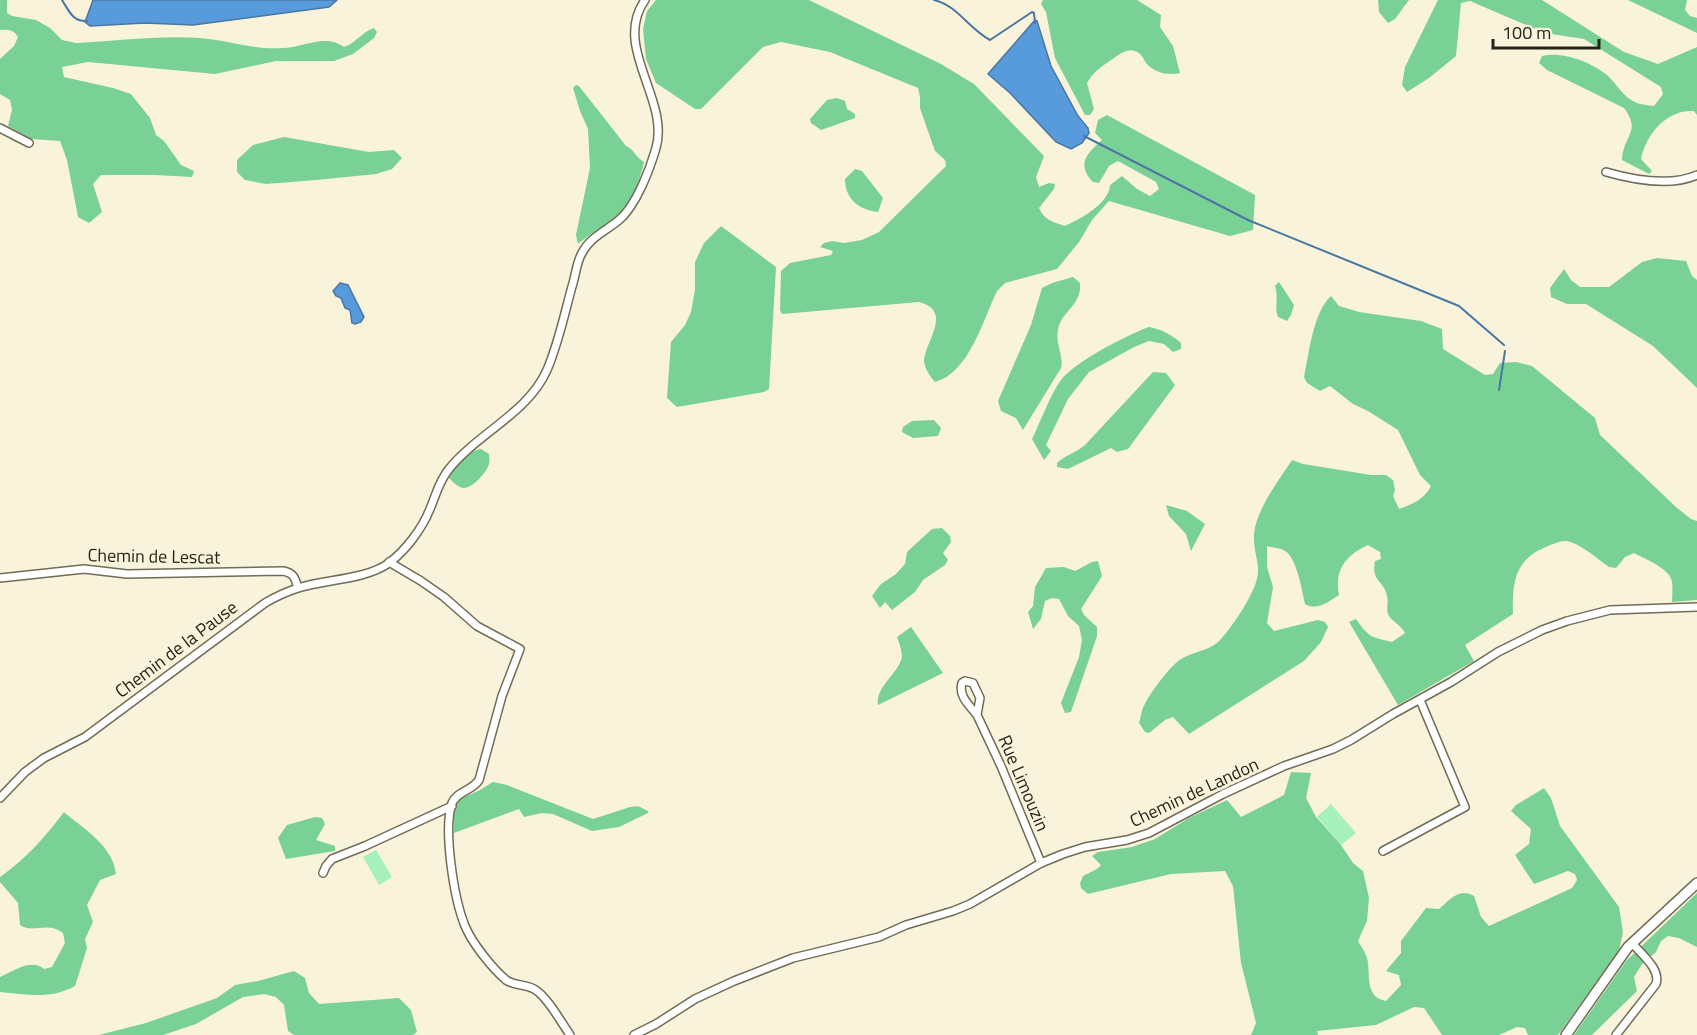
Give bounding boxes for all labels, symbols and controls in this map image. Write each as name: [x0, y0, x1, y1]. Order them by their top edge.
scale bar: [1493, 12, 1600, 50]
text: 100 m: [1502, 19, 1551, 46]
street label: Chemin de Lescat: [87, 541, 221, 571]
street label: Chemin de la Pause: [109, 594, 243, 704]
street label: Rue Limouzin: [992, 731, 1056, 835]
street label: Chemin de Landon: [1125, 750, 1263, 834]

